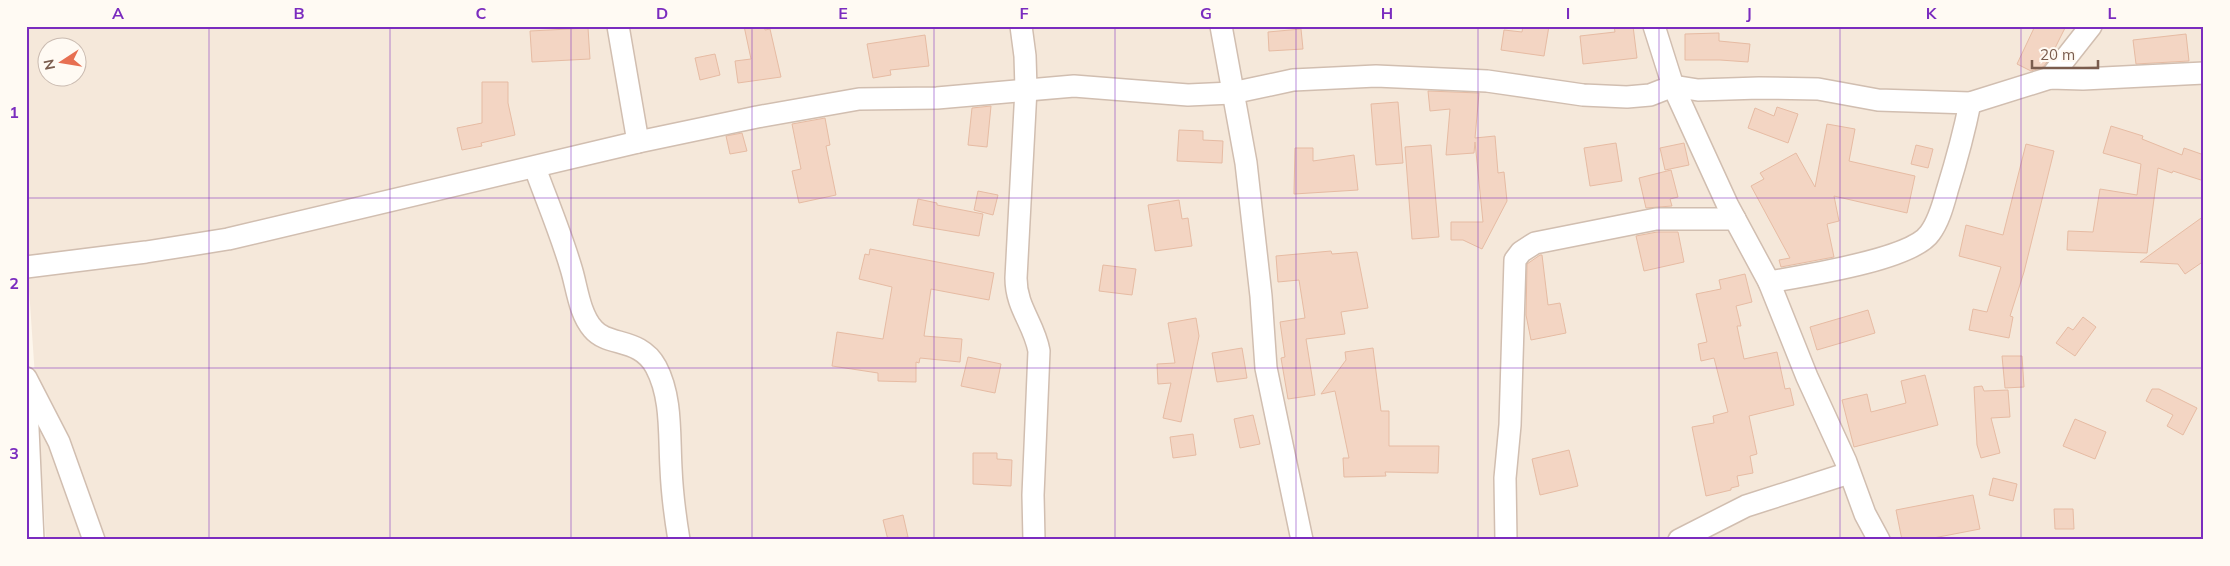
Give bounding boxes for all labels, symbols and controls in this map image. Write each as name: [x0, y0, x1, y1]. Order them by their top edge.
text: A: [112, 3, 124, 23]
text: B: [293, 3, 305, 23]
text: C: [476, 3, 487, 23]
text: D: [656, 3, 668, 23]
text: E: [838, 3, 848, 23]
text: F: [1019, 3, 1029, 23]
text: G: [1200, 3, 1212, 23]
text: H: [1381, 3, 1393, 23]
text: I: [1566, 3, 1570, 23]
text: J: [1746, 3, 1752, 23]
text: K: [1926, 3, 1938, 23]
text: L: [2108, 3, 2117, 23]
north arrow: [38, 38, 88, 88]
scale bar: [2032, 38, 2099, 70]
text: 20 m: [2040, 45, 2075, 64]
text: N: [39, 58, 59, 72]
text: 1: [9, 102, 19, 122]
text: 2: [9, 273, 19, 293]
text: 3: [9, 443, 19, 463]

